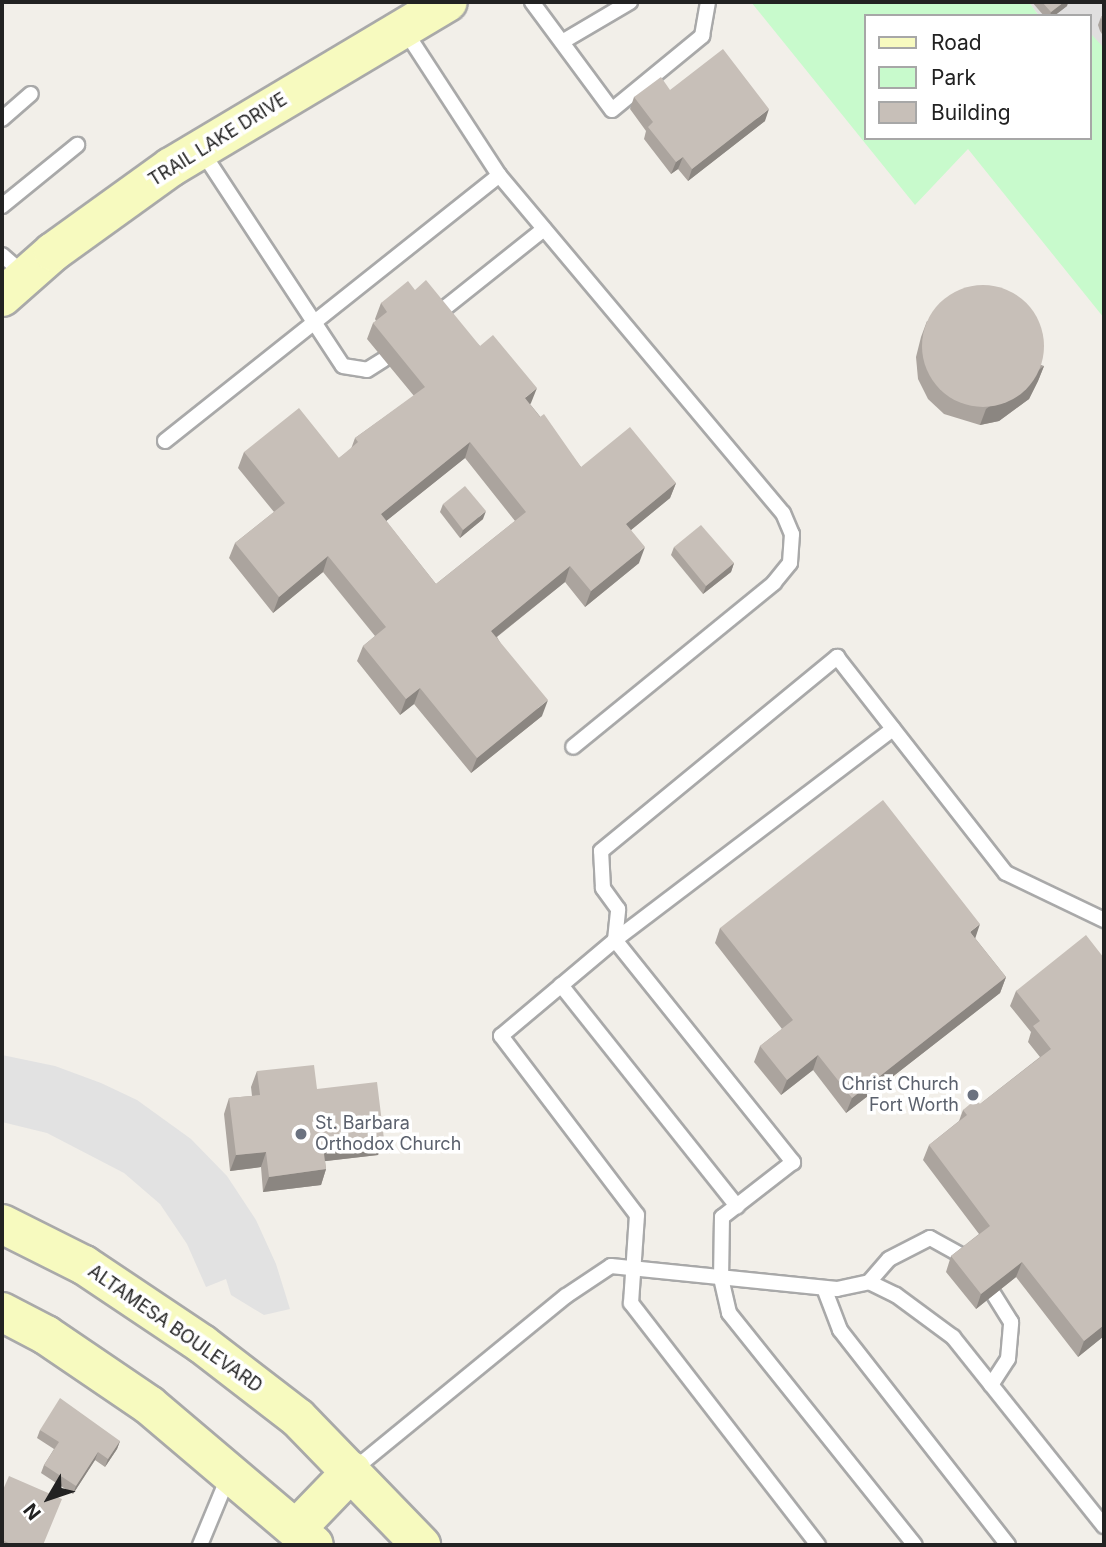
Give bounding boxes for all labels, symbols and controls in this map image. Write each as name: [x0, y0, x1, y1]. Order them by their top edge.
legend: [864, 14, 1092, 140]
text: Road: [931, 30, 982, 55]
text: Park: [931, 65, 976, 90]
street label: TRAIL LAKE DRIVE: [145, 89, 291, 191]
text: Building: [931, 100, 1011, 125]
place label: Christ Church Fort Worth: [841, 1074, 959, 1116]
marker: Christ Church Fort Worth: [965, 1087, 981, 1103]
place label: St. Barbara Orthodox Church: [315, 1113, 461, 1156]
marker: St. Barbara Orthodox Church: [293, 1126, 309, 1142]
street label: ALTAMESA BOULEVARD: [84, 1261, 266, 1397]
north arrow: [14, 1463, 84, 1533]
text: N: [19, 1499, 46, 1524]

